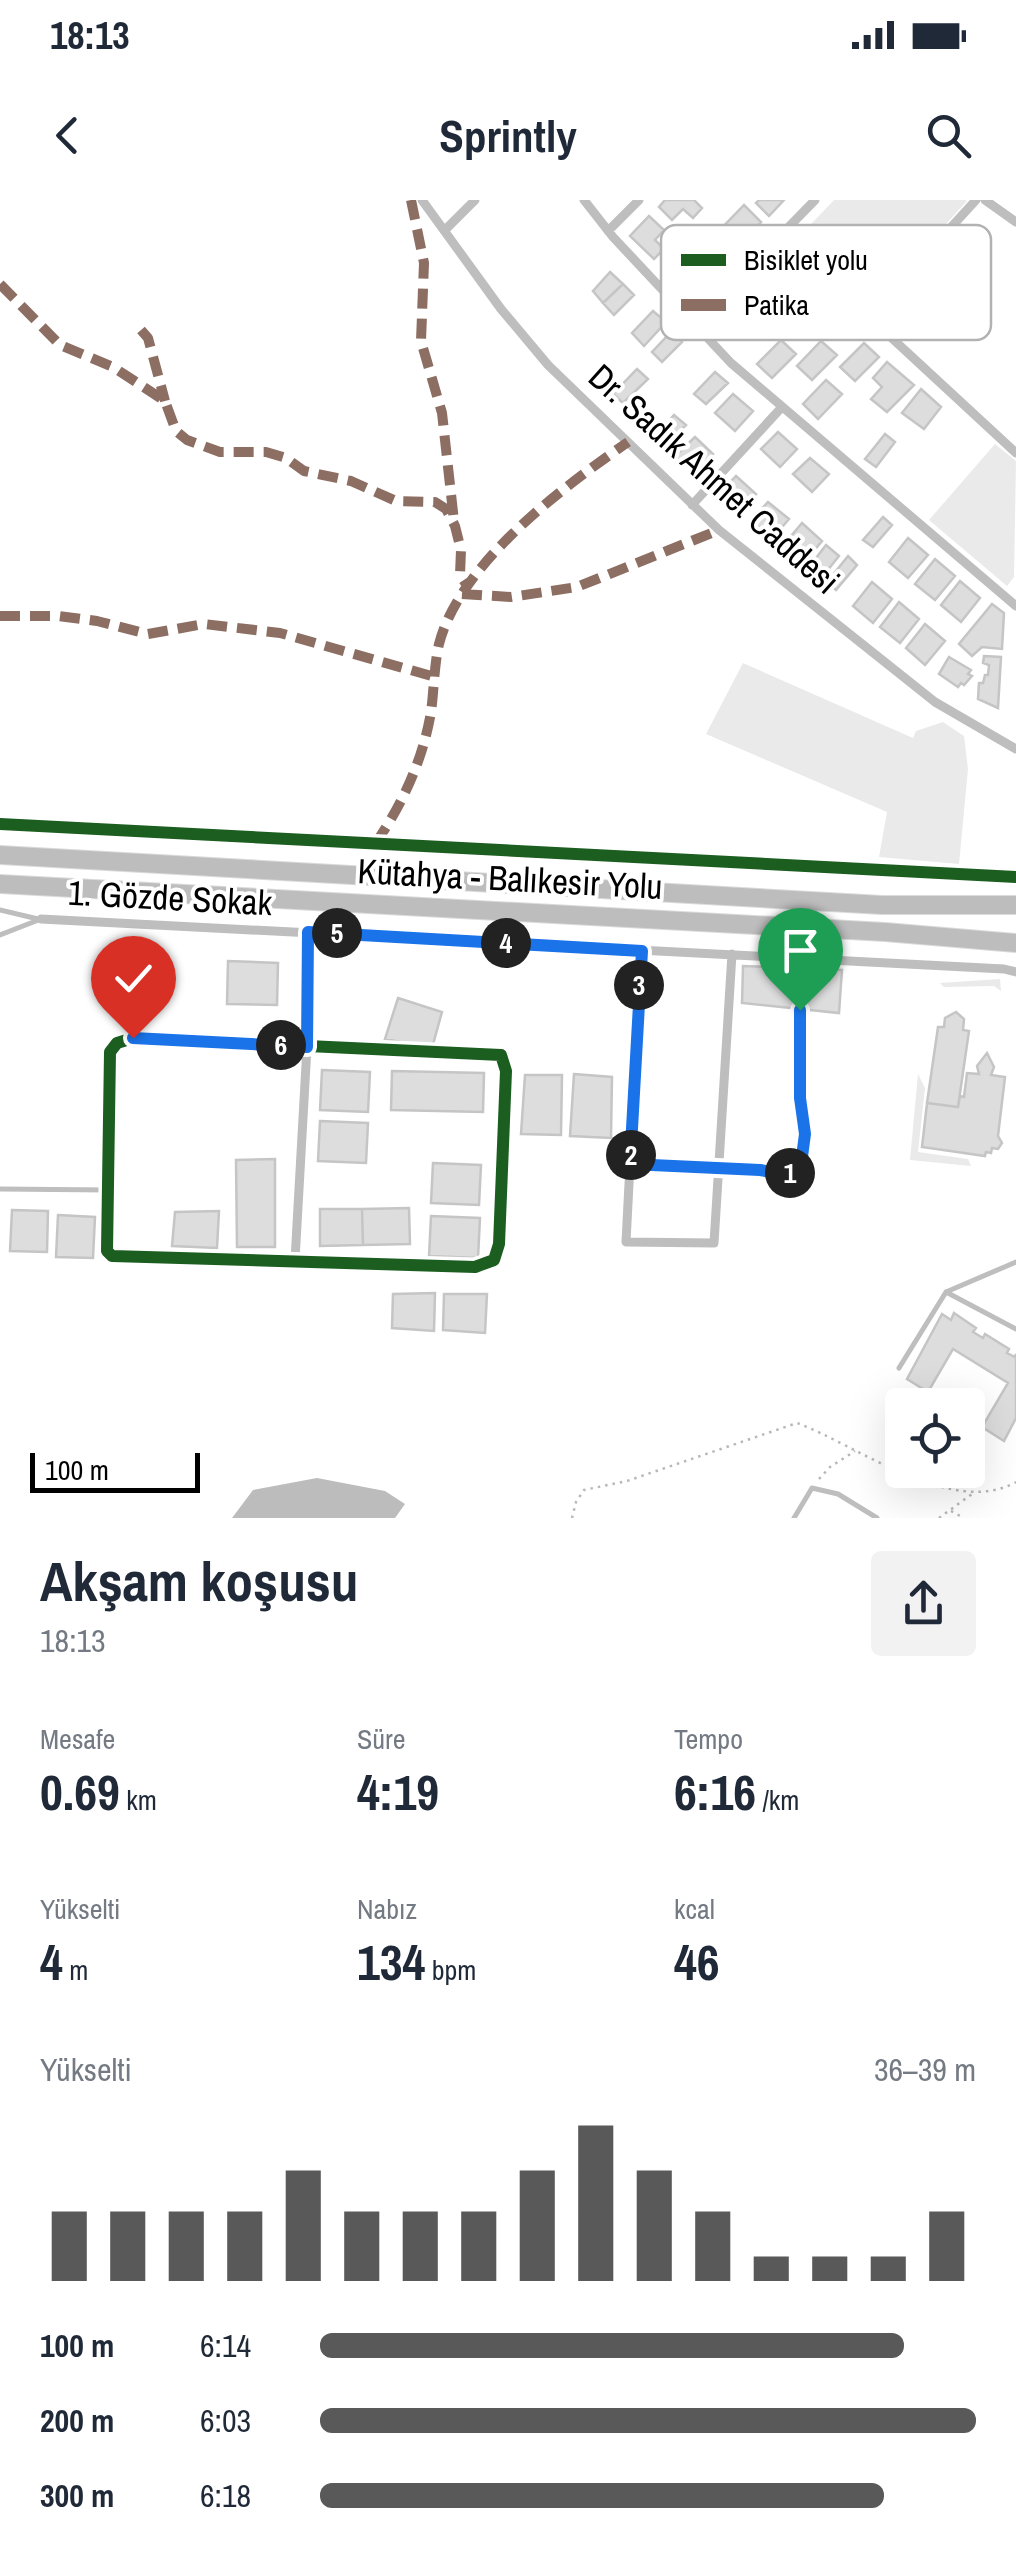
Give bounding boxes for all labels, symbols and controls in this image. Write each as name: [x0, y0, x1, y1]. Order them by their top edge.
text: 18:13: [50, 10, 130, 61]
text: Sprintly: [439, 105, 577, 166]
icon: back: [40, 108, 95, 163]
icon: search: [921, 108, 976, 163]
legend: [661, 225, 991, 340]
text: Bisiklet yolu: [744, 241, 868, 279]
text: Patika: [744, 286, 809, 324]
street label: Dr. Sadık Ahmet Caddesi: [579, 353, 850, 604]
street label: Kütahya - Balıkesir Yolu: [356, 847, 664, 910]
street label: 1. Gözde Sokak: [67, 869, 274, 926]
pin: 5: [312, 908, 362, 958]
pin: [758, 908, 843, 1011]
text: 5: [331, 914, 343, 952]
pin: 4: [481, 918, 531, 968]
icon: arrive: [773, 923, 828, 978]
text: 4: [500, 924, 512, 962]
pin: [91, 936, 176, 1039]
icon: check: [106, 951, 161, 1006]
pin: 3: [614, 960, 664, 1010]
text: 3: [633, 966, 645, 1004]
pin: 6: [256, 1020, 306, 1070]
text: 6: [275, 1026, 287, 1064]
pin: 2: [606, 1130, 656, 1180]
text: 2: [625, 1136, 637, 1174]
pin: 1: [765, 1148, 815, 1198]
text: 1: [784, 1154, 796, 1192]
map controls: [885, 1388, 985, 1488]
button: locate: [885, 1388, 985, 1488]
scale bar: [30, 1448, 200, 1492]
text: 100 m: [45, 1451, 109, 1489]
text: Akşam koşusu: [40, 1544, 358, 1618]
button: share: [871, 1551, 976, 1656]
text: 18:13: [40, 1619, 106, 1662]
text: Mesafe: [40, 1720, 115, 1758]
text: Süre: [357, 1720, 406, 1758]
text: Tempo: [674, 1720, 743, 1758]
text: 0.69: [40, 1758, 120, 1826]
text: 4:19: [357, 1758, 439, 1826]
text: 6:16: [674, 1758, 756, 1826]
text: km: [120, 1781, 157, 1819]
text: /km: [756, 1781, 799, 1819]
text: Yükselti: [40, 1890, 120, 1928]
text: Nabız: [357, 1890, 417, 1928]
text: kcal: [674, 1890, 715, 1928]
text: 4: [40, 1928, 63, 1996]
text: 134: [357, 1928, 425, 1996]
text: 46: [674, 1928, 720, 1996]
text: m: [63, 1951, 88, 1989]
text: bpm: [425, 1951, 476, 1989]
text: Yükselti: [40, 2048, 132, 2091]
text: 36–39 m: [874, 2048, 976, 2091]
text: 100 m: [40, 2324, 114, 2367]
text: 6:14: [200, 2324, 251, 2367]
text: 200 m: [40, 2399, 114, 2442]
text: 6:03: [200, 2399, 251, 2442]
text: 300 m: [40, 2474, 114, 2517]
text: 6:18: [200, 2474, 251, 2517]

